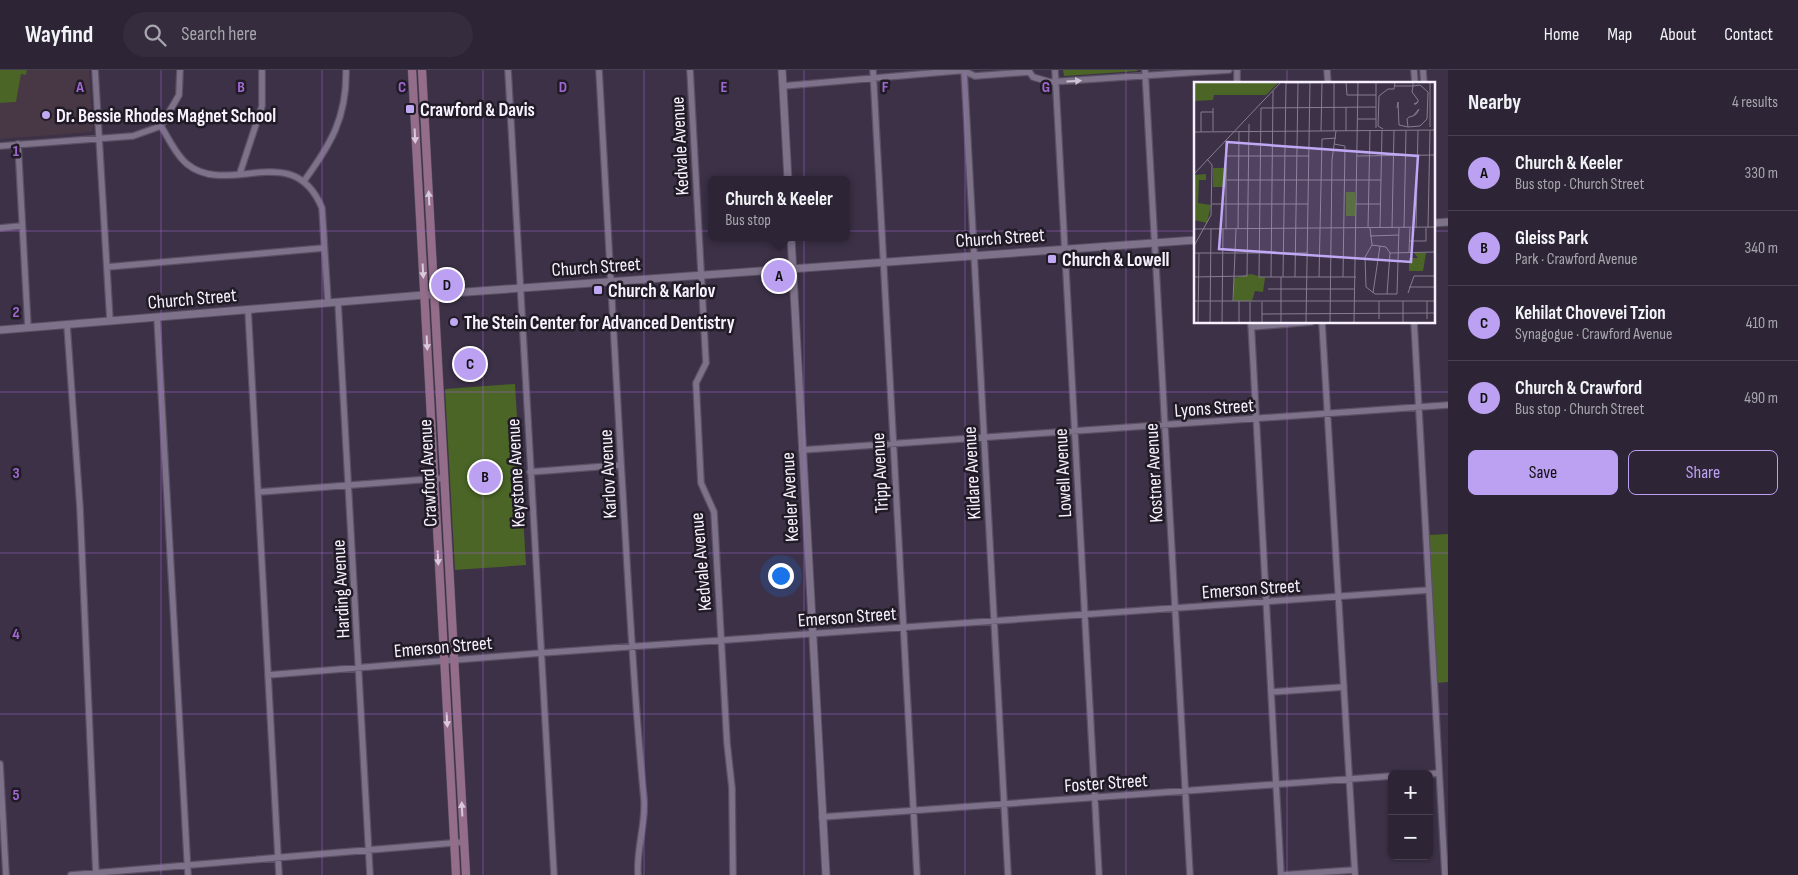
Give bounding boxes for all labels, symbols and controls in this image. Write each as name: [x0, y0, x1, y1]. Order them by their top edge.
search box: [123, 12, 473, 57]
text: Wayfind: [25, 20, 93, 49]
icon: search: [141, 21, 169, 49]
text: Search here: [181, 23, 257, 46]
text: Home: [1544, 24, 1579, 45]
text: Map: [1607, 24, 1632, 45]
text: About: [1660, 24, 1696, 45]
text: Contact: [1724, 24, 1773, 45]
one-way arrow: [1067, 76, 1083, 84]
text: A: [75, 78, 84, 97]
text: B: [237, 78, 245, 97]
text: C: [398, 78, 406, 97]
text: D: [559, 78, 567, 97]
text: E: [721, 78, 728, 97]
text: F: [882, 78, 889, 97]
text: G: [1042, 78, 1050, 97]
inset map: [1194, 82, 1436, 324]
text: Nearby: [1468, 90, 1521, 115]
text: 4 results: [1732, 93, 1778, 112]
street label: Kedvale Avenue: [666, 96, 695, 196]
place label: Crawford & Davis: [420, 99, 535, 122]
marker: Crawford & Davis: [404, 103, 416, 115]
place label: Dr. Bessie Rhodes Magnet School: [56, 105, 276, 128]
marker: Dr. Bessie Rhodes Magnet School: [40, 109, 52, 121]
one-way arrow: [412, 128, 420, 144]
text: 1: [13, 142, 20, 161]
text: Church & Keeler: [1515, 152, 1623, 175]
text: A: [1480, 164, 1488, 183]
text: 330 m: [1745, 164, 1778, 183]
text: Bus stop · Church Street: [1515, 175, 1644, 194]
popup: [708, 176, 850, 241]
text: Church & Keeler: [725, 188, 833, 211]
one-way arrow: [424, 190, 432, 206]
text: Bus stop: [725, 211, 771, 230]
street label: Church Street: [955, 224, 1046, 253]
text: Gleiss Park: [1515, 227, 1588, 250]
text: B: [1480, 239, 1488, 258]
text: 340 m: [1745, 239, 1778, 258]
place label: Church & Lowell: [1062, 249, 1169, 272]
text: Park · Crawford Avenue: [1515, 250, 1637, 269]
street label: Church Street: [551, 253, 642, 282]
marker: Church & Lowell: [1046, 253, 1058, 265]
pin: A: [763, 257, 795, 295]
one-way arrow: [419, 263, 427, 279]
pin: D: [431, 266, 463, 304]
place label: Church & Karlov: [608, 280, 715, 303]
street label: Church Street: [147, 284, 238, 315]
marker: Church & Karlov: [592, 284, 604, 296]
text: Kehilat Chovevei Tzion: [1515, 302, 1666, 325]
text: 2: [12, 303, 20, 322]
place label: The Stein Center for Advanced Dentistry: [464, 312, 735, 335]
text: C: [1480, 314, 1488, 333]
text: 410 m: [1746, 314, 1778, 333]
marker: The Stein Center for Advanced Dentistry: [448, 316, 460, 328]
text: Synagogue · Crawford Avenue: [1515, 325, 1672, 344]
one-way arrow: [423, 336, 431, 352]
pin: C: [454, 345, 486, 383]
text: Church & Crawford: [1515, 377, 1642, 400]
text: D: [1480, 389, 1488, 408]
text: 490 m: [1744, 389, 1778, 408]
street label: Lyons Street: [1174, 394, 1255, 423]
text: Bus stop · Church Street: [1515, 400, 1644, 419]
street label: Keystone Avenue: [502, 418, 531, 528]
street label: Crawford Avenue: [414, 419, 443, 527]
street label: Kostner Avenue: [1140, 423, 1169, 523]
street label: Kildare Avenue: [959, 426, 986, 520]
street label: Lowell Avenue: [1050, 428, 1077, 518]
street label: Karlov Avenue: [595, 429, 622, 519]
street label: Tripp Avenue: [867, 432, 894, 514]
button: Save: [1468, 450, 1618, 495]
button: Share: [1628, 450, 1778, 495]
street label: Keeler Avenue: [777, 452, 804, 542]
pin: B: [469, 458, 501, 496]
text: 3: [12, 464, 20, 483]
street label: Kedvale Avenue: [686, 512, 717, 612]
street label: Harding Avenue: [327, 539, 356, 639]
one-way arrow: [435, 550, 443, 566]
your location: [768, 563, 794, 589]
street label: Emerson Street: [1201, 575, 1301, 604]
street label: Emerson Street: [797, 603, 897, 632]
text: 4: [12, 625, 20, 644]
street label: Emerson Street: [393, 632, 494, 663]
one-way arrow: [444, 712, 452, 728]
street label: Foster Street: [1064, 769, 1149, 798]
map controls: [1388, 770, 1433, 860]
button: +: [1388, 770, 1433, 815]
text: 5: [12, 786, 20, 805]
one-way arrow: [458, 801, 466, 817]
button: −: [1388, 815, 1433, 860]

